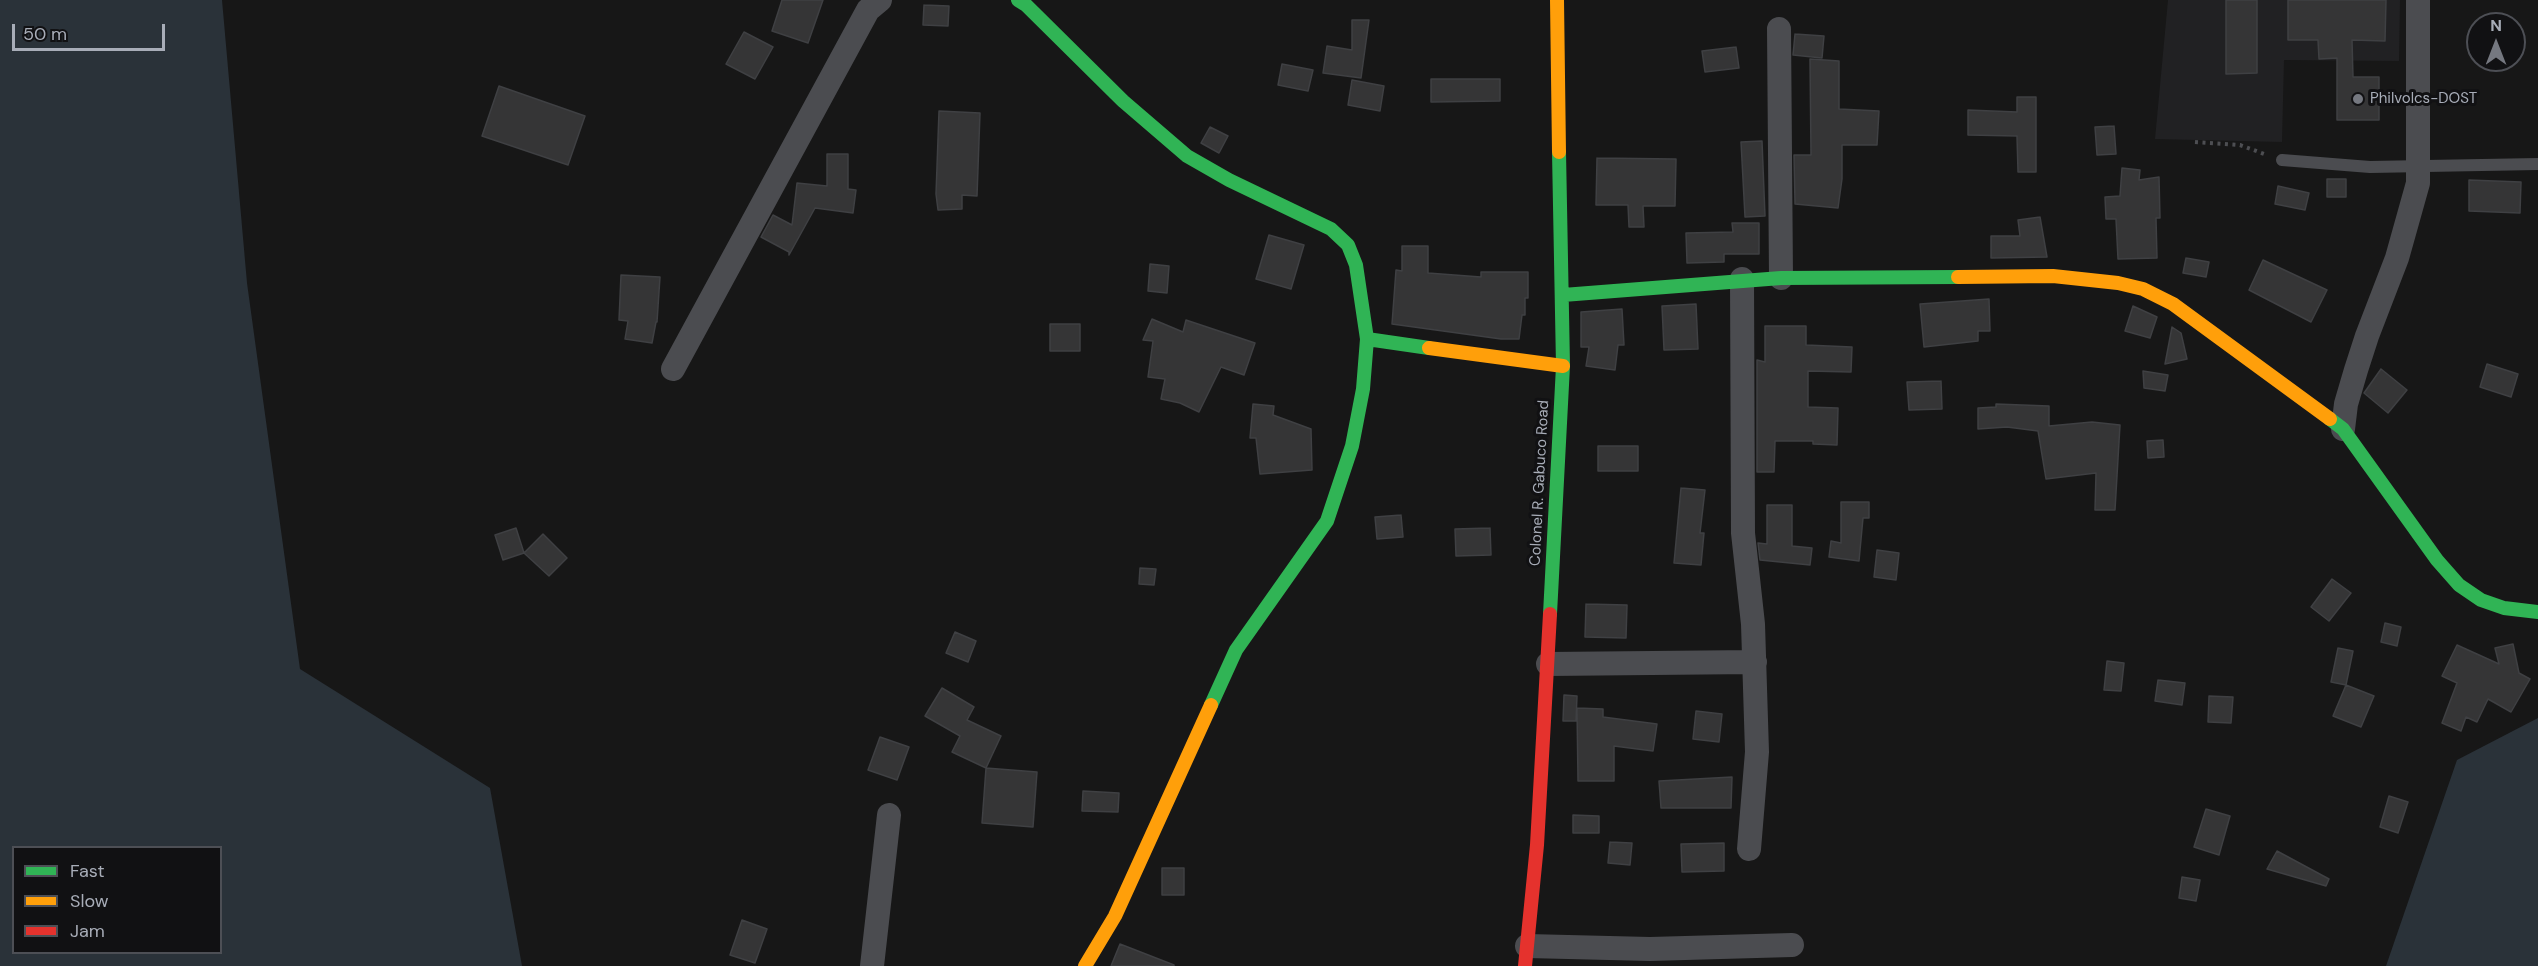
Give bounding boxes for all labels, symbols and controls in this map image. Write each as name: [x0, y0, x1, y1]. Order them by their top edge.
scale bar: [15, 12, 168, 50]
north arrow: [2466, 12, 2526, 72]
text: N: [2490, 15, 2502, 36]
text: 50 m: [23, 22, 67, 46]
place label: Philvolcs-DOST: [2370, 90, 2477, 108]
marker: Philvolcs-DOST: [2351, 92, 2365, 106]
street label: Colonel R. Gabuco Road: [1527, 400, 1553, 566]
legend: [12, 846, 222, 954]
text: Fast: [70, 859, 105, 883]
text: Slow: [70, 889, 109, 913]
text: Jam: [70, 919, 105, 943]

